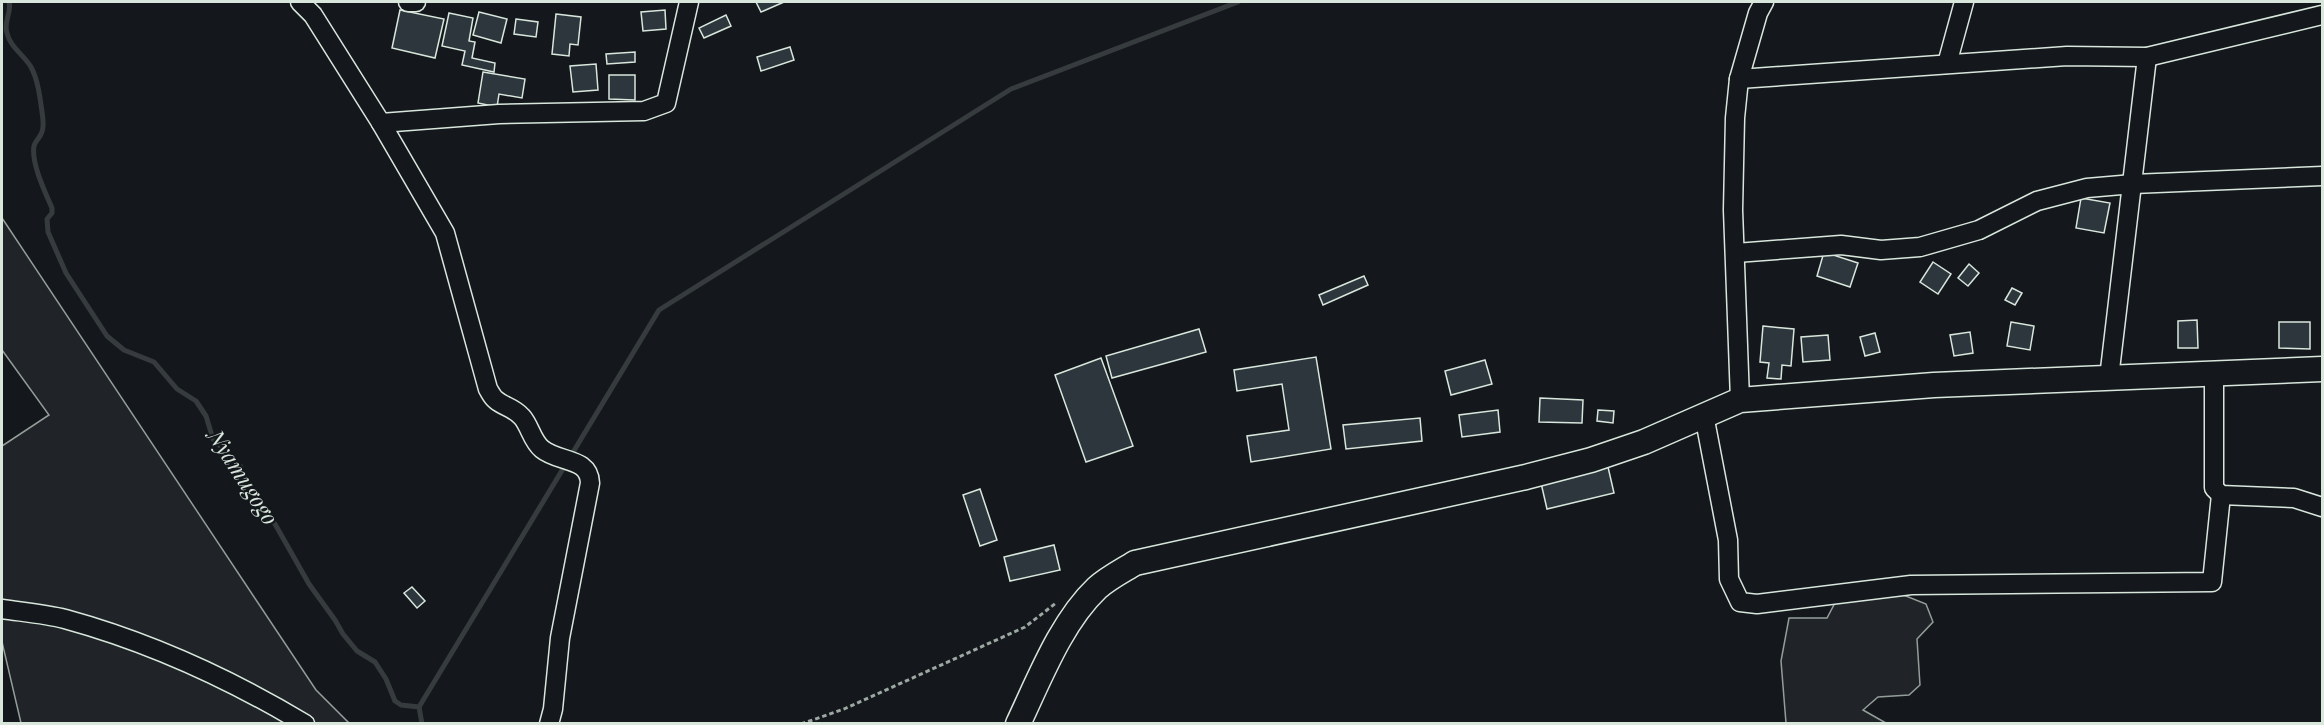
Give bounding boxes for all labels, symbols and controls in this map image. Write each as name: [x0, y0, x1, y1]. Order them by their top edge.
water label: Nyamugogo: [201, 421, 286, 530]

